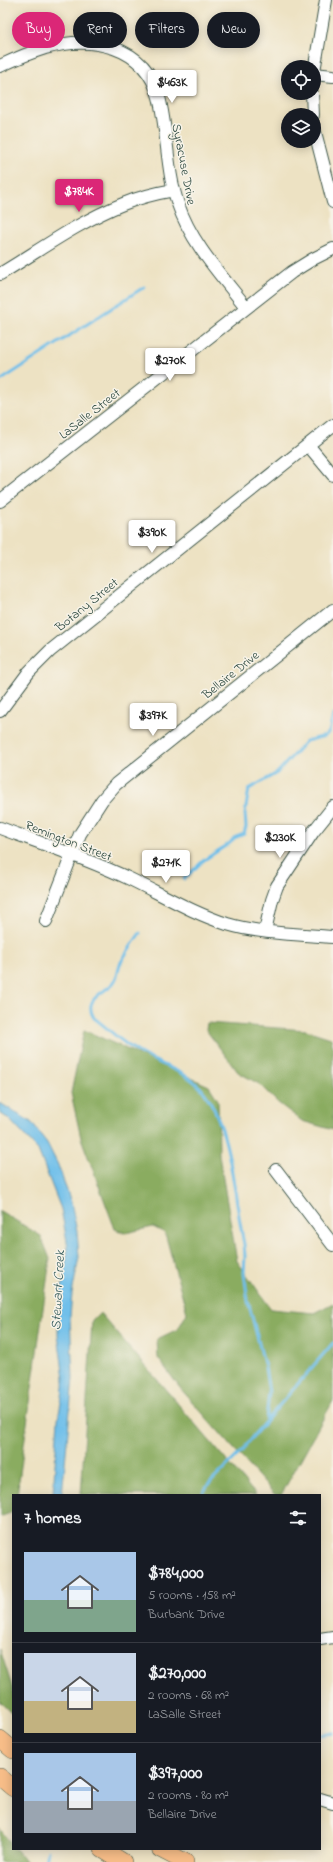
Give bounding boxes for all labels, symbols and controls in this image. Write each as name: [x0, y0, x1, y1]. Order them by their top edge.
chip: Buy: [12, 12, 65, 48]
chip: Rent: [73, 12, 127, 48]
chip: Filters: [135, 12, 199, 48]
chip: New: [207, 12, 260, 48]
map controls: [281, 60, 321, 148]
button: locate: [281, 60, 321, 100]
pin: $463K: [144, 70, 200, 104]
text: $463K: [157, 73, 187, 92]
button: layers: [281, 108, 321, 148]
street label: Syracuse Drive: [165, 122, 201, 207]
pin: $784K: [51, 179, 107, 213]
text: $784K: [64, 182, 94, 201]
pin: $270K: [142, 348, 198, 382]
text: $270K: [154, 351, 186, 370]
street label: LaSalle Street: [55, 384, 125, 444]
pin: $390K: [124, 520, 180, 554]
text: $390K: [137, 523, 167, 542]
street label: Botany Street: [50, 573, 124, 638]
street label: Bellaire Drive: [198, 646, 264, 705]
pin: $397K: [125, 703, 181, 737]
text: $397K: [139, 706, 167, 725]
street label: Remington Street: [22, 816, 115, 868]
pin: $230K: [252, 825, 308, 859]
text: $230K: [264, 828, 296, 847]
pin: $271K: [138, 850, 194, 884]
text: $271K: [151, 853, 181, 872]
water label: Stewart Creek: [46, 1249, 71, 1331]
text: 7 homes: [24, 1506, 82, 1531]
icon: filters: [287, 1507, 309, 1529]
text: $784,000: [148, 1561, 204, 1586]
icon: home: [56, 1568, 104, 1616]
text: 5 rooms · 158 m²: [148, 1586, 236, 1605]
text: Burbank Drive: [148, 1605, 225, 1624]
text: $270,000: [148, 1661, 206, 1686]
icon: home: [56, 1669, 104, 1717]
text: 2 rooms · 68 m²: [148, 1686, 229, 1705]
text: LaSalle Street: [148, 1705, 221, 1724]
text: $397,000: [148, 1761, 202, 1786]
icon: home: [56, 1769, 104, 1817]
text: 2 rooms · 80 m²: [148, 1786, 229, 1805]
text: Bellaire Drive: [148, 1805, 217, 1824]

